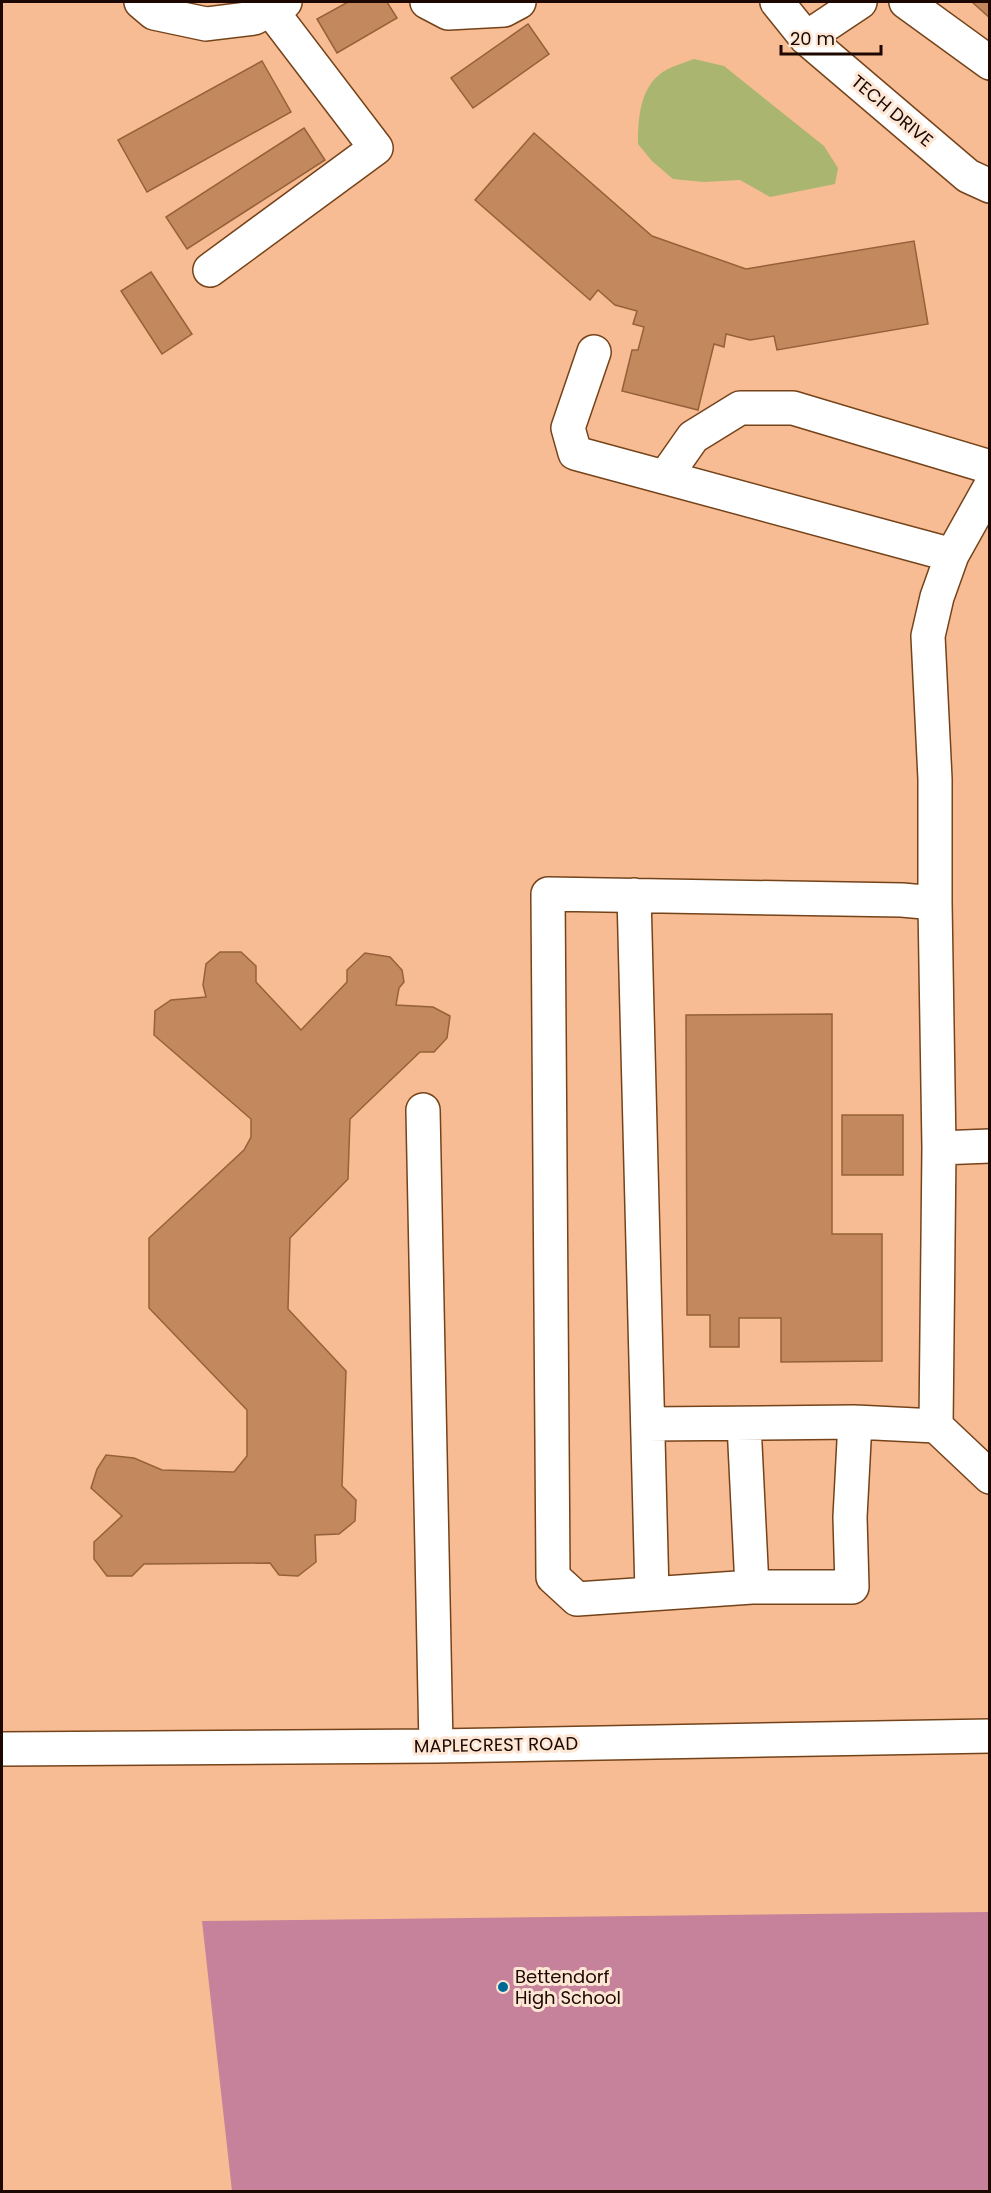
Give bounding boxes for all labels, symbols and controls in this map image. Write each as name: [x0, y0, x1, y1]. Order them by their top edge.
scale bar: [781, 18, 882, 56]
text: 20 m: [790, 26, 835, 51]
street label: TECH DRIVE: [846, 69, 939, 152]
street label: MAPLECREST ROAD: [414, 1731, 578, 1758]
place label: Bettendorf High School: [515, 1964, 621, 2010]
marker: Bettendorf High School: [496, 1980, 510, 1994]

